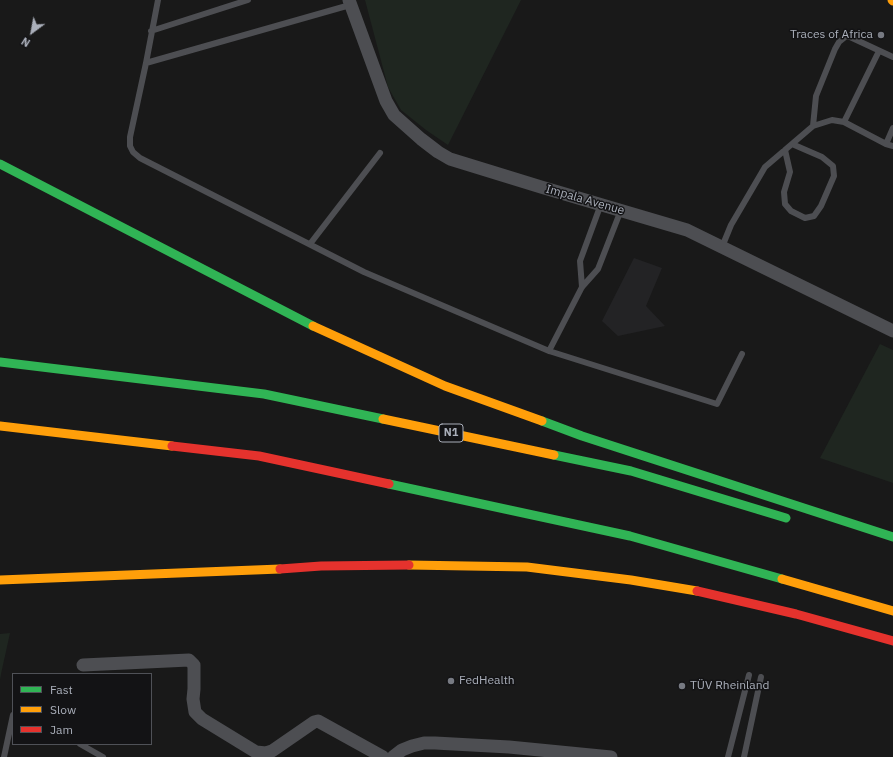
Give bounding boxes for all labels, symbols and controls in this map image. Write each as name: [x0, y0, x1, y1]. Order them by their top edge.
north arrow: [12, 12, 52, 52]
place label: Traces of Africa: [790, 28, 873, 42]
marker: Traces of Africa: [876, 30, 886, 40]
text: N: [19, 34, 33, 50]
street label: Impala Avenue: [544, 182, 626, 218]
road number: N1: [439, 424, 463, 442]
legend: [12, 673, 152, 745]
place label: FedHealth: [459, 674, 515, 688]
marker: FedHealth: [446, 676, 456, 686]
place label: TÜV Rheinland: [690, 679, 769, 693]
marker: TÜV Rheinland: [677, 681, 687, 691]
text: Fast: [50, 682, 73, 697]
text: Slow: [50, 702, 76, 717]
text: Jam: [50, 722, 73, 737]

